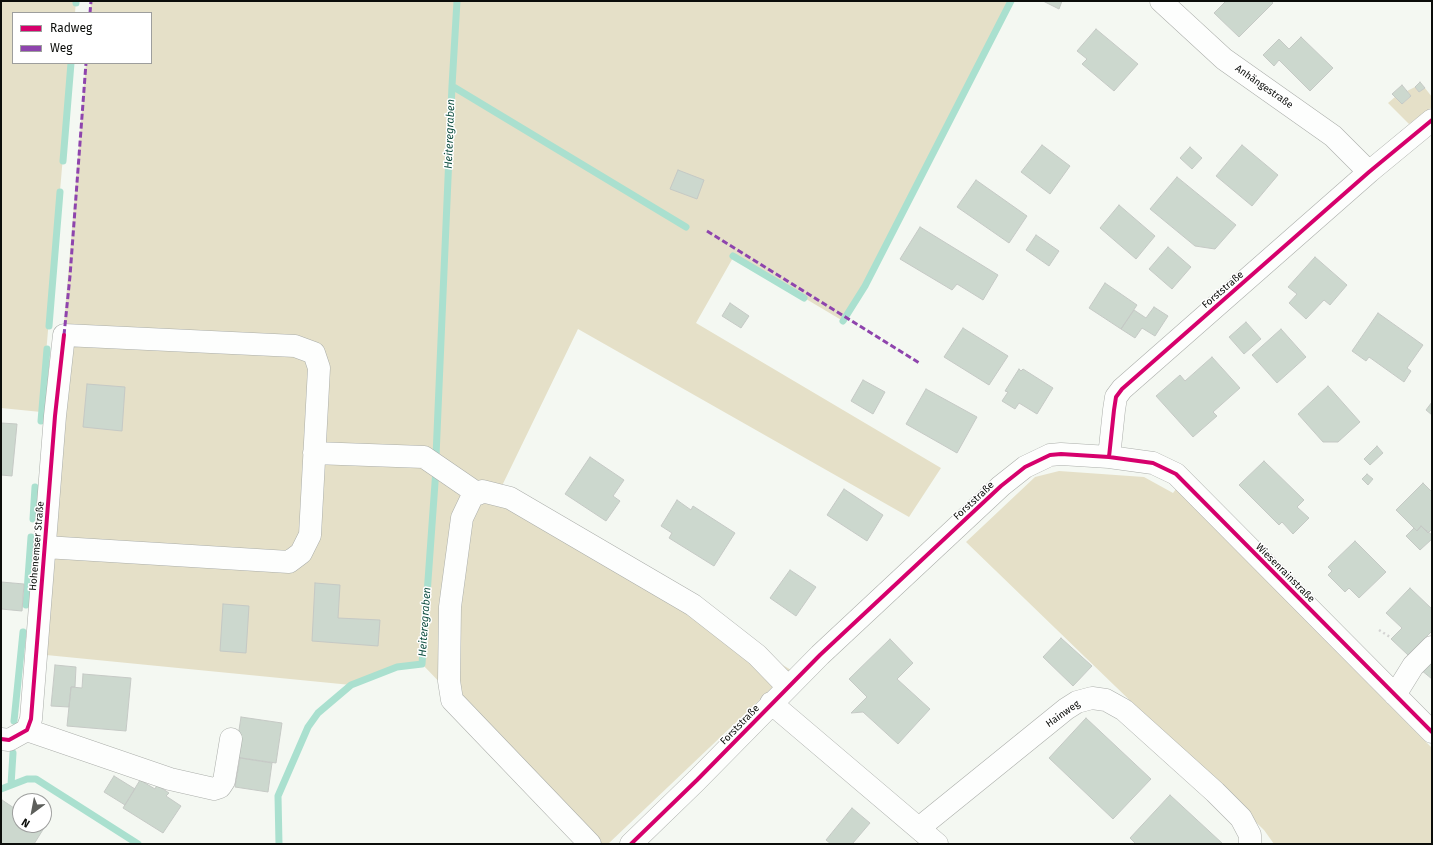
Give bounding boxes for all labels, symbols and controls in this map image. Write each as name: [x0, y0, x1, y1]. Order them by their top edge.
legend: [12, 12, 152, 64]
text: Radweg: [50, 21, 92, 35]
text: Weg: [50, 41, 73, 55]
street label: Anhängestraße: [1233, 63, 1295, 111]
water label: Heiteregraben: [442, 99, 458, 169]
street label: Forststraße: [1200, 269, 1246, 311]
street label: Forststraße: [951, 479, 997, 523]
street label: Hohenemser Straße: [27, 501, 47, 591]
street label: Wiesenrainstraße: [1253, 541, 1317, 605]
water label: Heiteregraben: [416, 587, 434, 657]
street label: Hainweg: [1044, 698, 1082, 730]
street label: Forststraße: [718, 702, 762, 748]
north arrow: [12, 793, 52, 833]
text: N: [19, 815, 32, 830]

